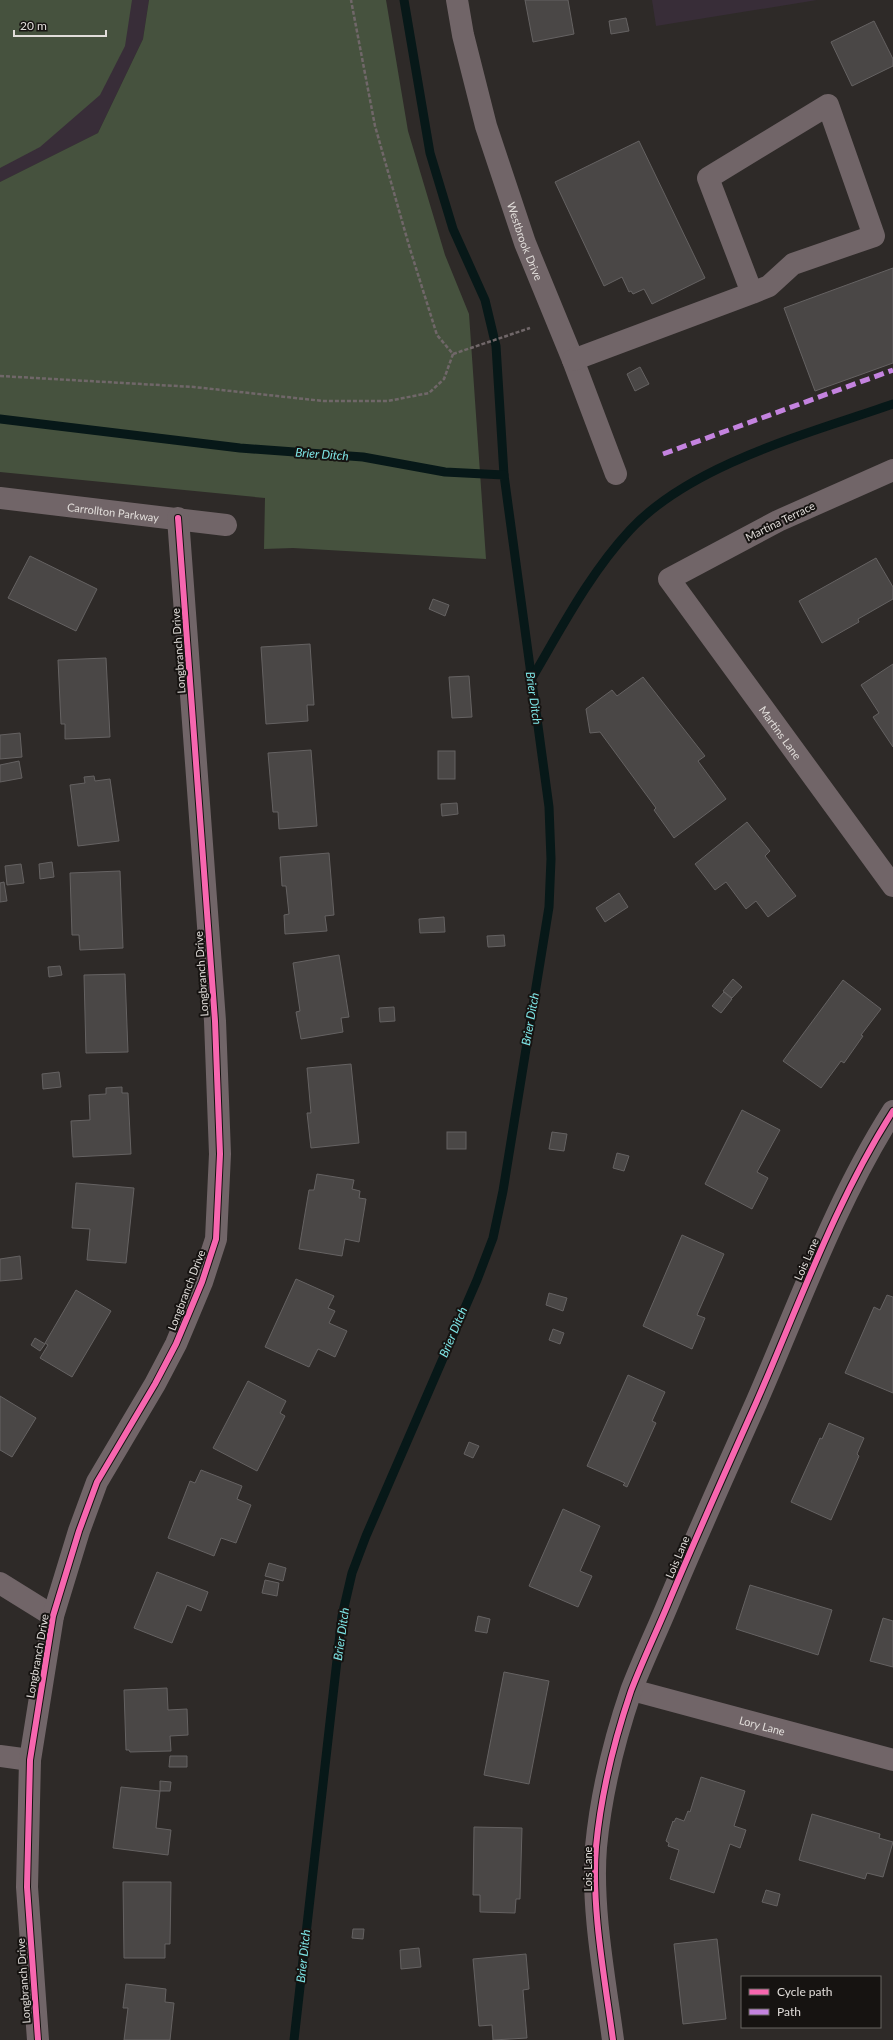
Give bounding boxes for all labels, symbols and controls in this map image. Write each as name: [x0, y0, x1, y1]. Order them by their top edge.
scale bar: [14, 12, 106, 38]
text: 20 m: [20, 18, 47, 33]
street label: Westbrook Drive: [505, 200, 546, 282]
water label: Brier Ditch: [295, 445, 349, 463]
street label: Martina Terrace: [743, 498, 817, 543]
street label: Carrollton Parkway: [67, 500, 160, 523]
street label: Longbranch Drive: [169, 608, 187, 694]
water label: Brier Ditch: [523, 670, 545, 726]
street label: Martins Lane: [757, 703, 805, 762]
street label: Longbranch Drive: [192, 931, 210, 1017]
water label: Brier Ditch: [518, 991, 542, 1047]
street label: Lois Lane: [791, 1236, 821, 1282]
street label: Longbranch Drive: [165, 1248, 207, 1332]
water label: Brier Ditch: [436, 1304, 470, 1360]
street label: Lois Lane: [662, 1534, 692, 1580]
water label: Brier Ditch: [330, 1606, 352, 1662]
street label: Longbranch Drive: [23, 1613, 51, 1699]
street label: Lory Lane: [738, 1713, 787, 1737]
street label: Lois Lane: [581, 1846, 594, 1891]
water label: Brier Ditch: [293, 1929, 313, 1983]
street label: Longbranch Drive: [14, 1938, 32, 2024]
legend: [741, 1976, 881, 2028]
text: Cycle path: [777, 1984, 832, 1999]
text: Path: [777, 2004, 801, 2019]

